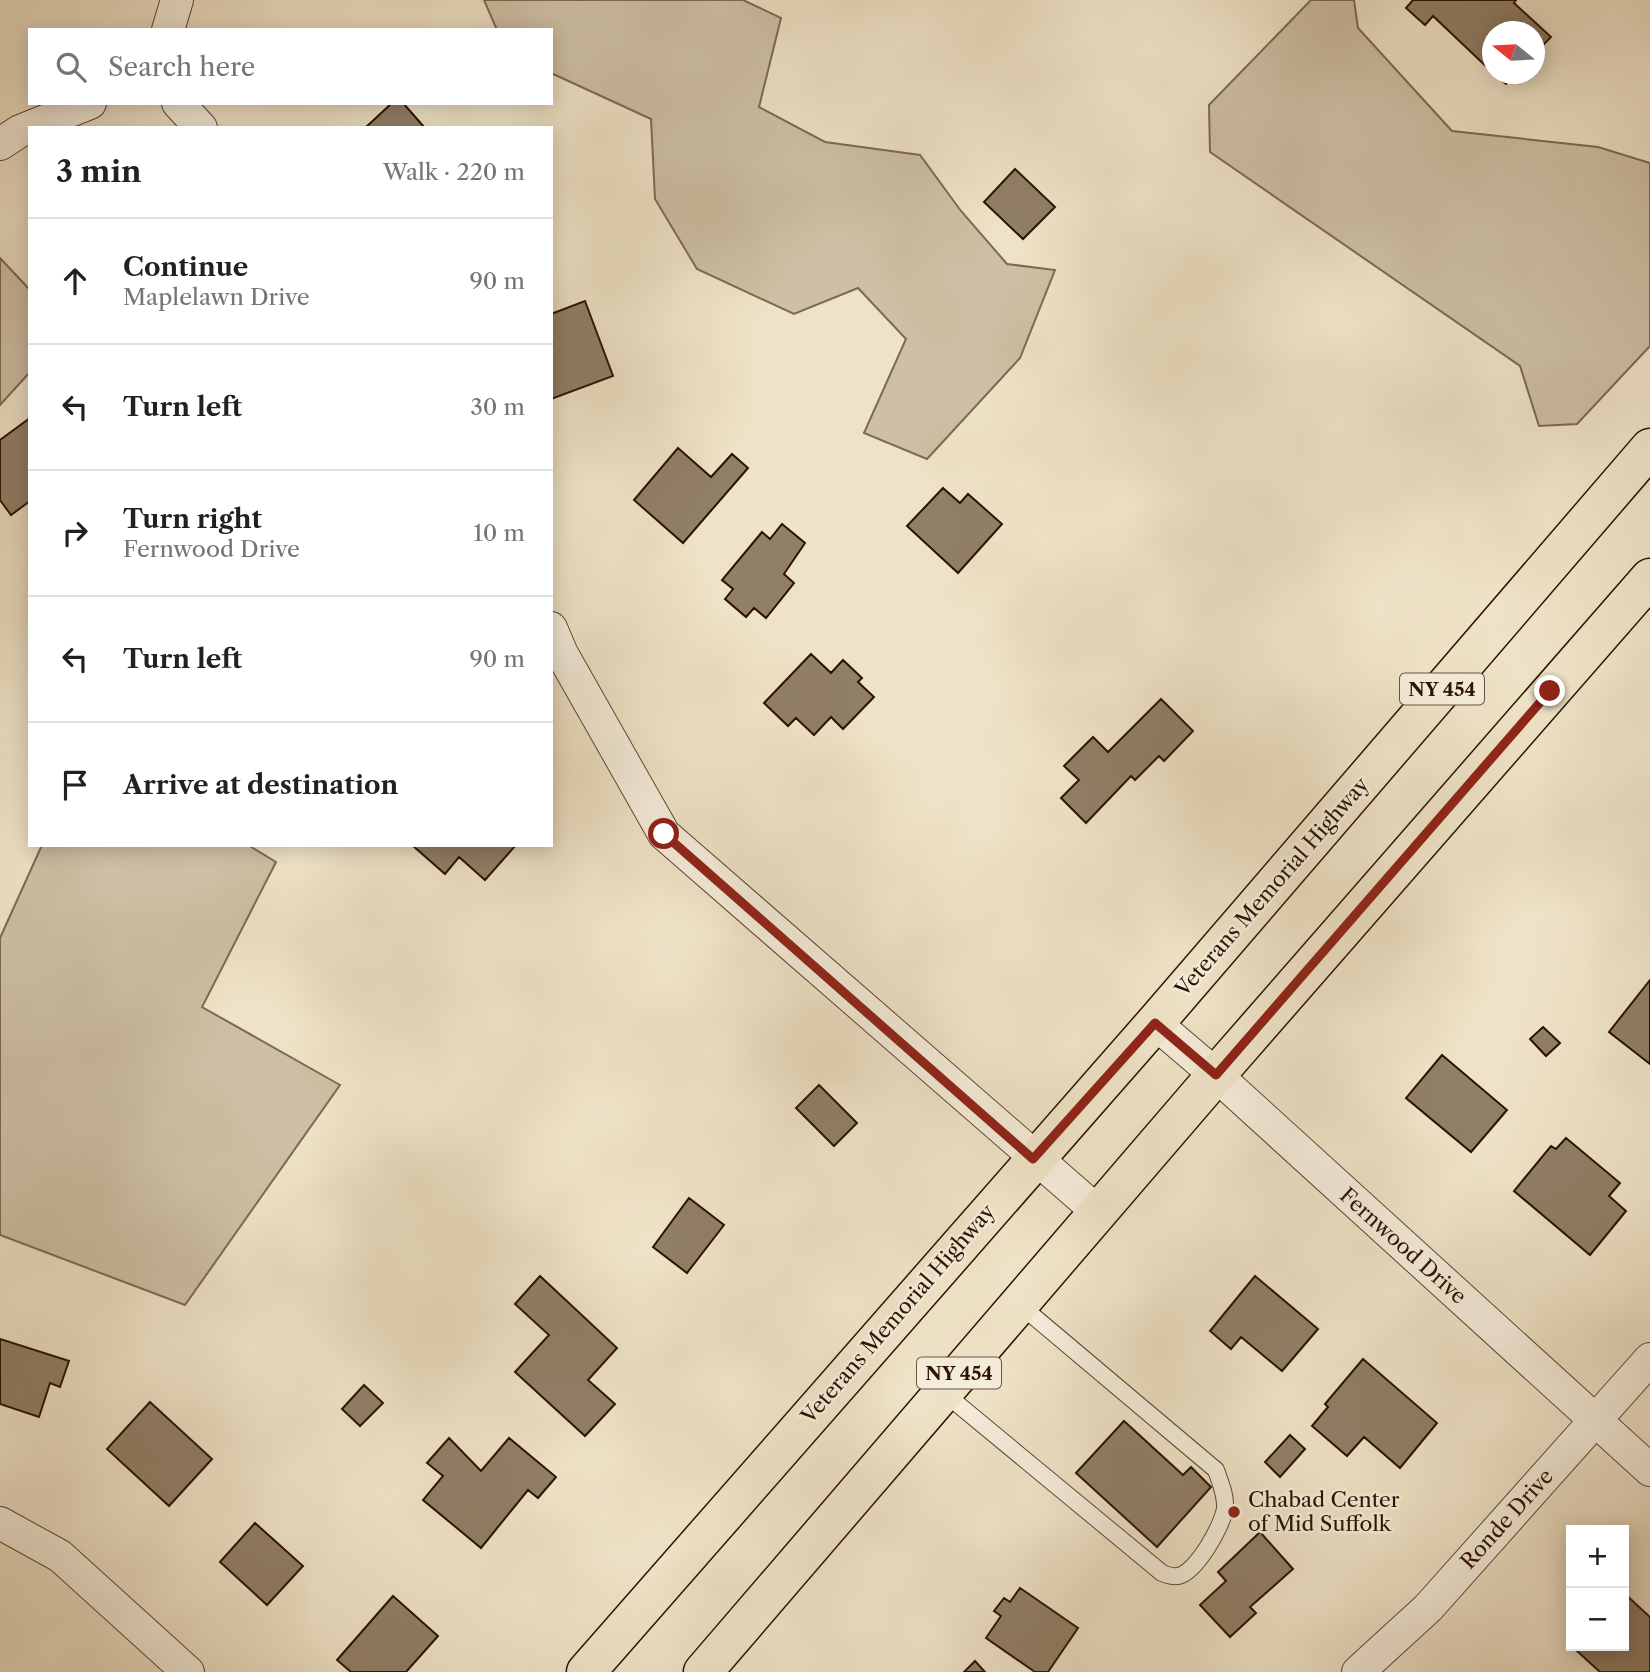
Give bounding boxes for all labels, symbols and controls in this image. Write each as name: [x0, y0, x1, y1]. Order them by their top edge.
north arrow: [1482, 21, 1545, 84]
search box: [28, 28, 553, 105]
icon: search: [52, 48, 90, 86]
text: Search here: [108, 51, 255, 83]
text: 3 min: [56, 153, 142, 190]
text: Walk · 220 m: [383, 158, 525, 186]
text: Continue: [123, 251, 248, 283]
icon: ahead: [56, 262, 94, 300]
text: 90 m: [469, 267, 525, 295]
text: Maplelawn Drive: [123, 283, 310, 311]
icon: left: [56, 388, 94, 426]
text: Turn left: [123, 391, 242, 423]
text: 30 m: [470, 393, 525, 421]
text: Turn right: [123, 503, 262, 535]
icon: right: [56, 514, 94, 552]
text: 10 m: [473, 519, 525, 547]
text: Fernwood Drive: [123, 535, 300, 563]
icon: left: [56, 640, 94, 678]
text: Turn left: [123, 643, 242, 675]
text: 90 m: [469, 645, 525, 673]
road number: NY 454: [1400, 674, 1484, 704]
route end: [1534, 675, 1565, 706]
icon: arrive: [56, 766, 94, 804]
text: Arrive at destination: [123, 769, 398, 801]
street label: Veterans Memorial Highway: [1169, 772, 1374, 1002]
route start: [648, 818, 679, 849]
street label: Fernwood Drive: [1335, 1182, 1472, 1309]
street label: Veterans Memorial Highway: [795, 1199, 1000, 1429]
road number: NY 454: [917, 1358, 1001, 1388]
street label: Ronde Drive: [1455, 1464, 1558, 1574]
place label: Chabad Center of Mid Suffolk: [1248, 1487, 1400, 1536]
marker: Chabad Center of Mid Suffolk: [1226, 1504, 1242, 1520]
map controls: [1566, 1525, 1629, 1651]
button: +: [1566, 1525, 1629, 1588]
button: −: [1566, 1588, 1629, 1651]

